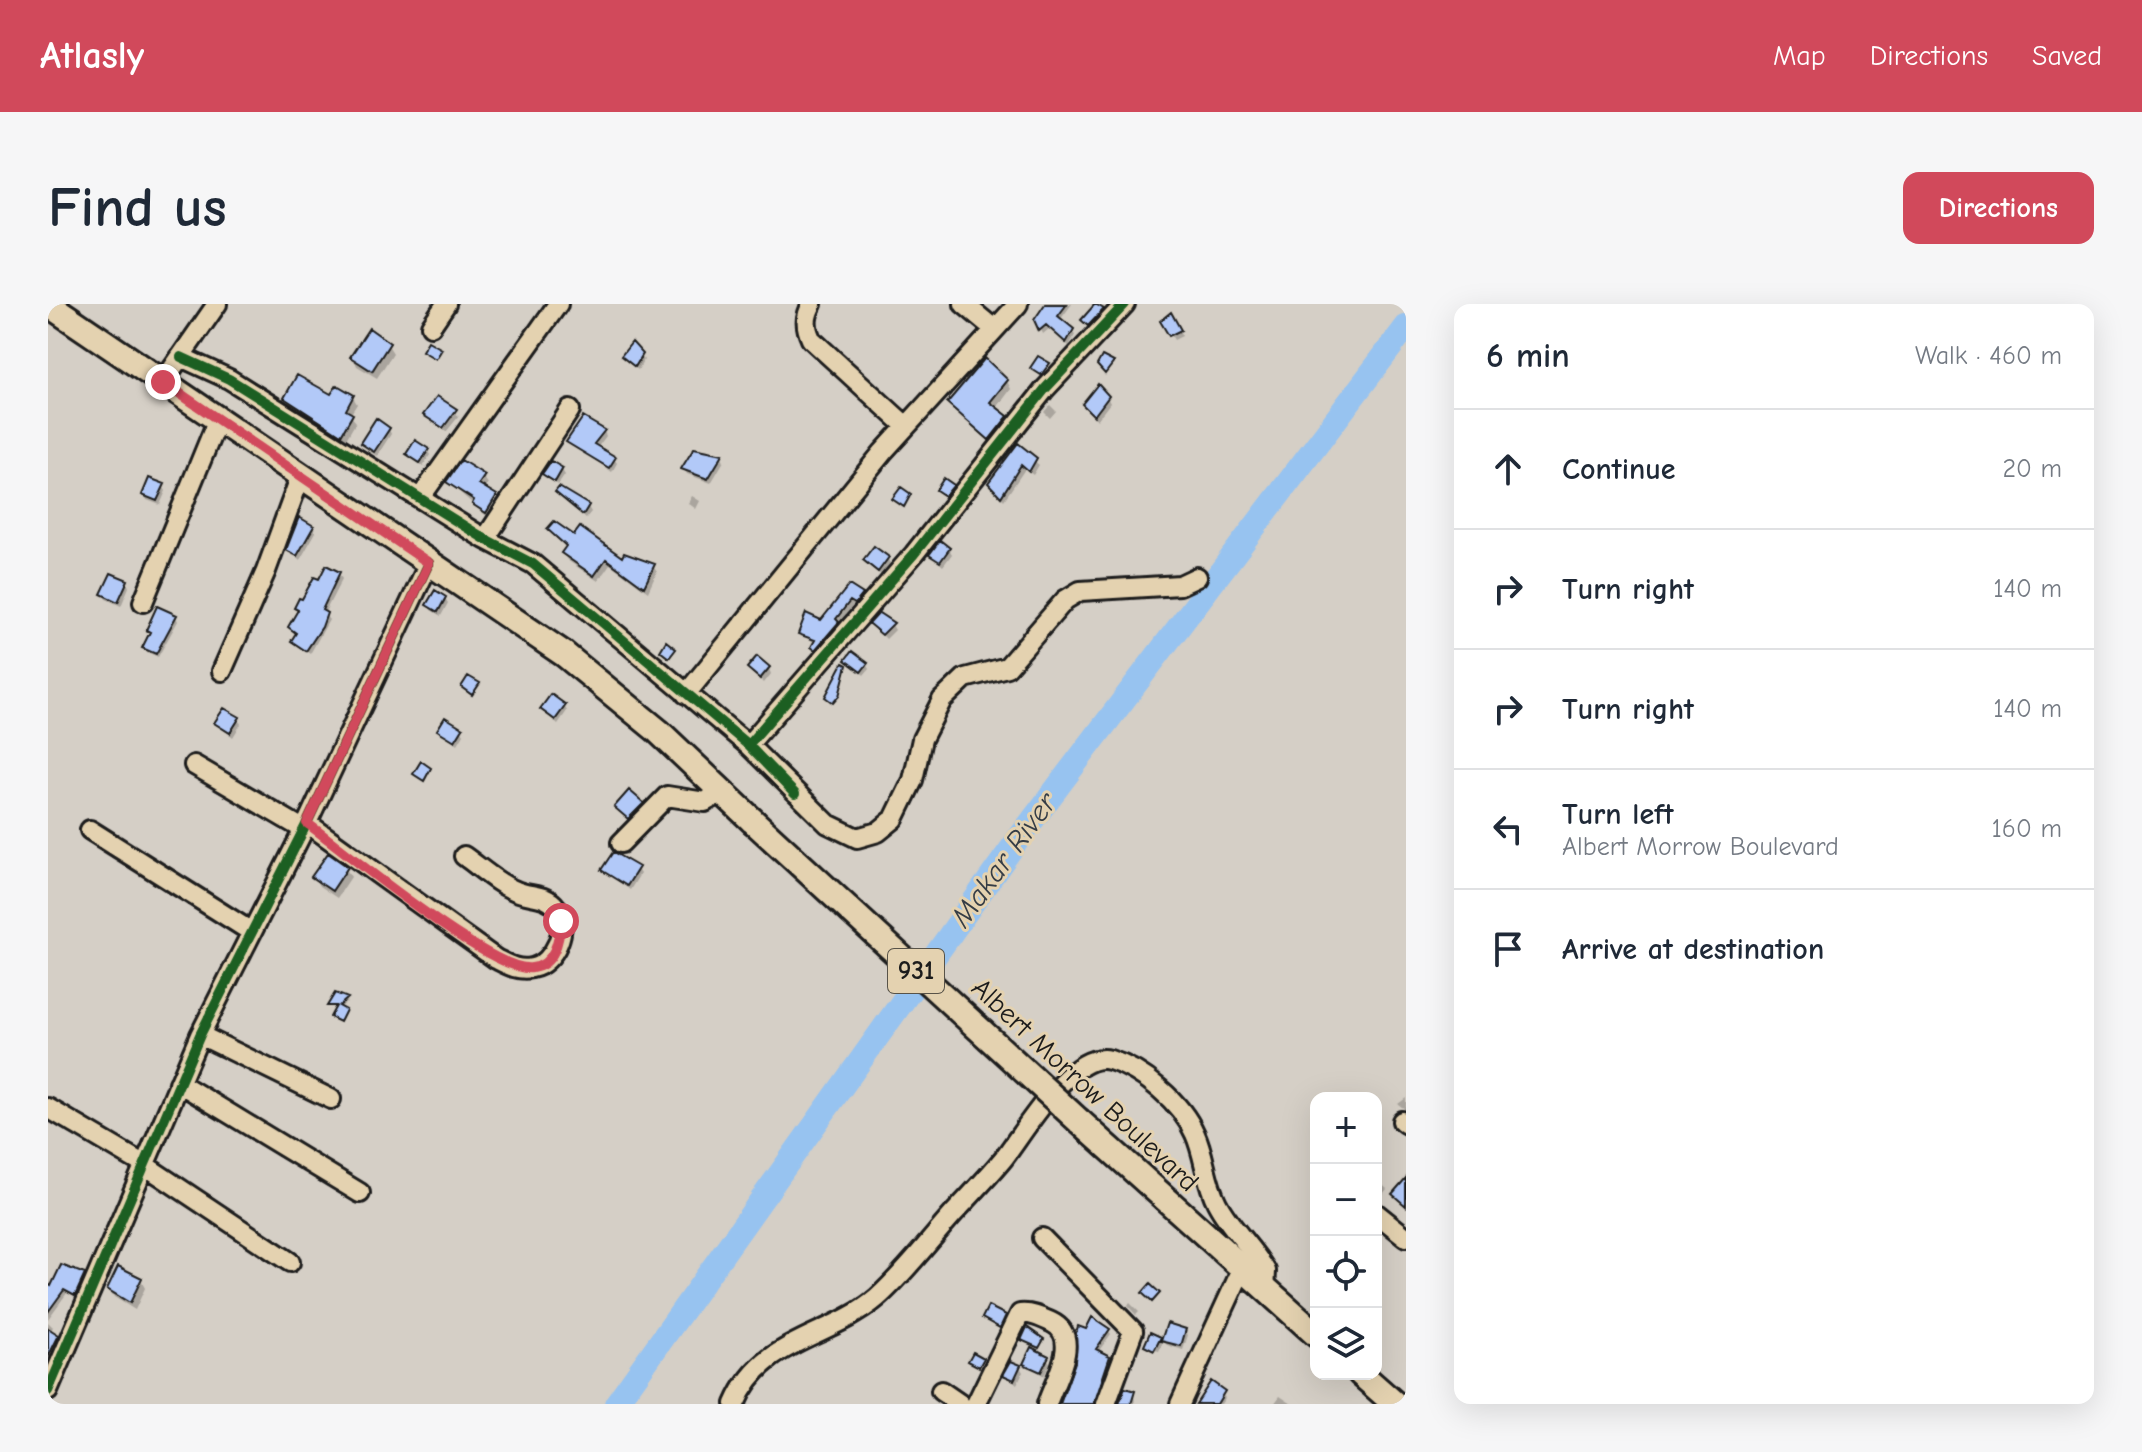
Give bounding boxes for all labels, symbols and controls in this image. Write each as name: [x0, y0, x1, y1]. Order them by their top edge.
text: Atlasly: [40, 34, 144, 78]
text: Map: [1773, 40, 1826, 72]
text: Directions: [1870, 40, 1988, 72]
text: Saved: [2032, 40, 2102, 72]
button: Directions: [1903, 172, 2094, 244]
text: Find us: [48, 176, 227, 240]
text: 6 min: [1486, 336, 1570, 376]
text: Walk · 460 m: [1915, 341, 2062, 371]
route end: [145, 364, 181, 400]
icon: ahead: [1486, 447, 1530, 491]
text: Continue: [1562, 452, 1676, 487]
text: 20 m: [2002, 454, 2062, 484]
icon: right: [1486, 567, 1530, 611]
text: Turn right: [1562, 572, 1694, 607]
text: 140 m: [1993, 574, 2062, 604]
icon: right: [1486, 687, 1530, 731]
text: Turn right: [1562, 692, 1694, 727]
text: 140 m: [1993, 694, 2062, 724]
water label: Makar River: [943, 785, 1065, 935]
text: Turn left: [1562, 797, 1674, 832]
icon: left: [1486, 807, 1530, 851]
text: 160 m: [1992, 814, 2062, 844]
text: Albert Morrow Boulevard: [1562, 832, 1839, 862]
route start: [543, 903, 579, 939]
icon: arrive: [1486, 927, 1530, 971]
text: Arrive at destination: [1562, 932, 1824, 967]
road number: 931: [888, 949, 944, 993]
street label: Albert Morrow Boulevard: [965, 972, 1205, 1198]
map controls: [1310, 1092, 1382, 1380]
button: +: [1310, 1092, 1382, 1164]
button: −: [1310, 1164, 1382, 1236]
button: locate: [1310, 1236, 1382, 1308]
button: layers: [1310, 1308, 1382, 1380]

